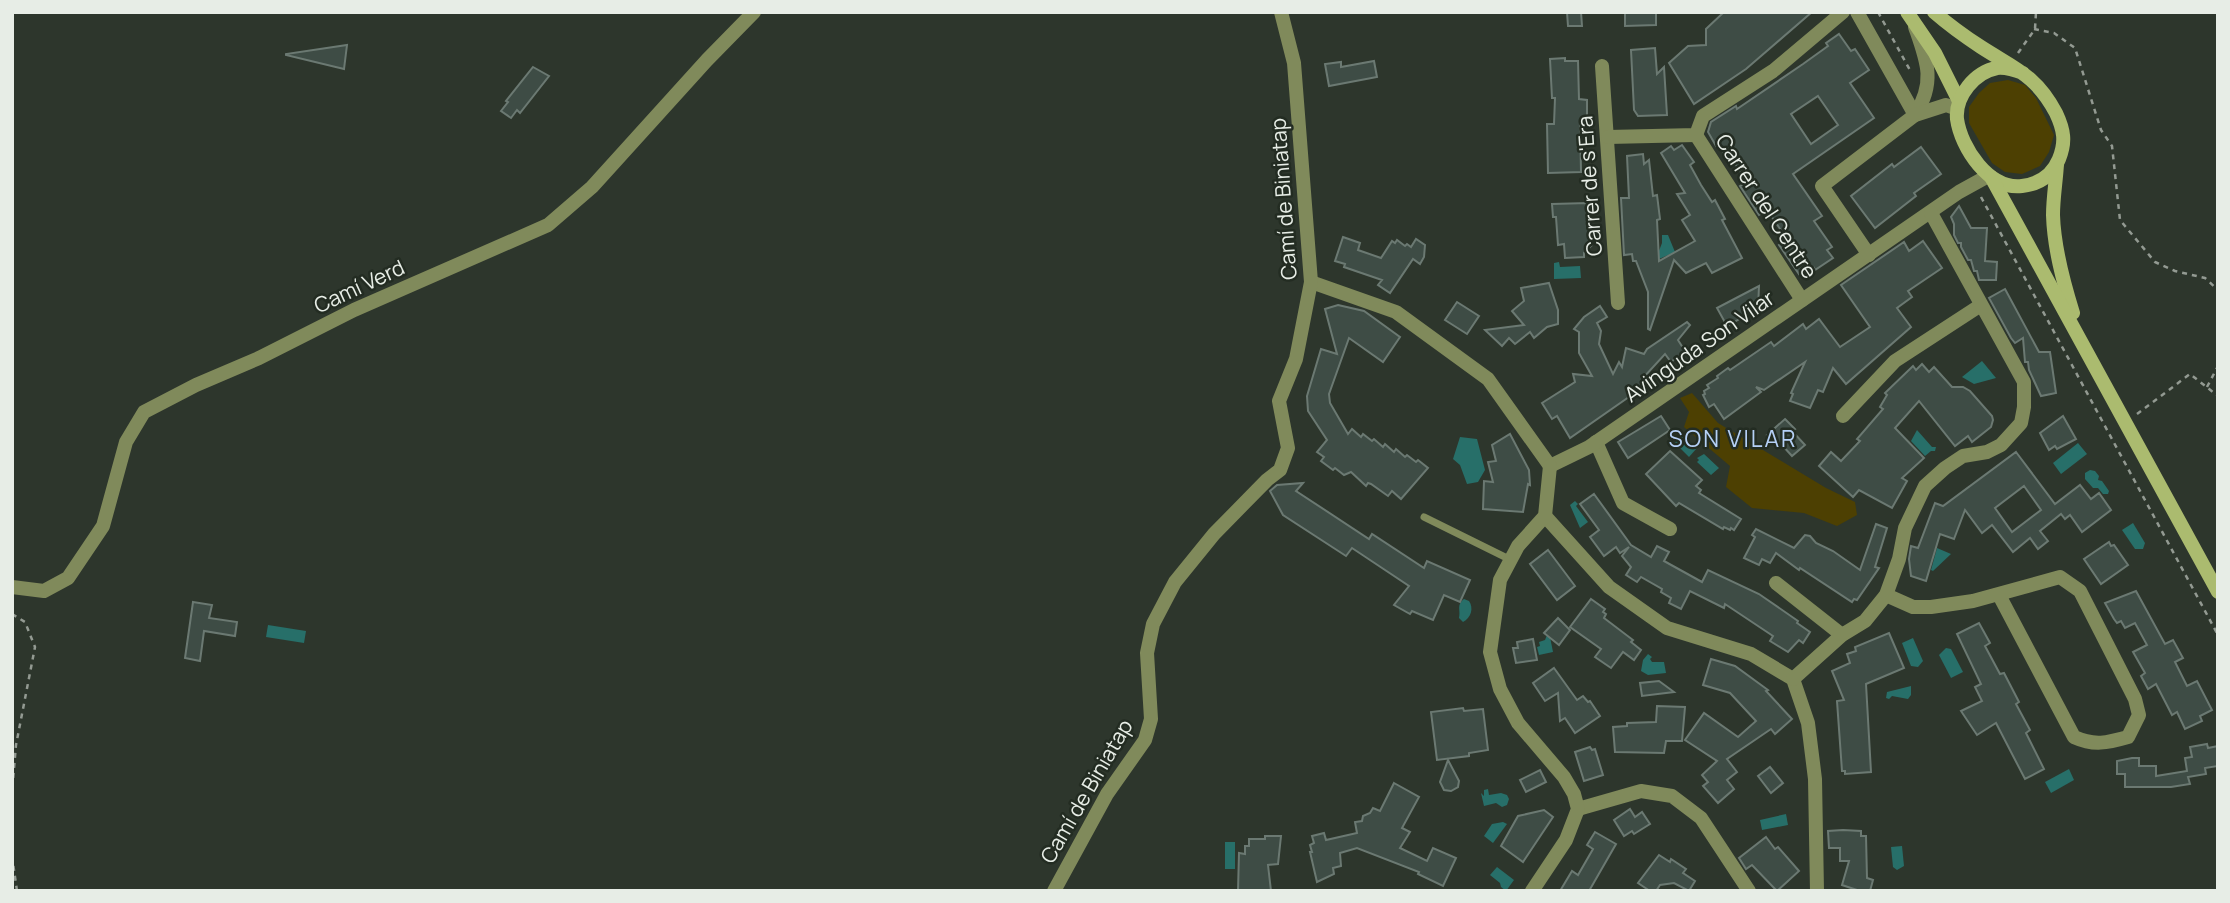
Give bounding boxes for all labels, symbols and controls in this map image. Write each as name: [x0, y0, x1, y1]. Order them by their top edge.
street label: Carrer de s'Era: [1570, 115, 1608, 257]
street label: Camí de Biniatap: [1263, 117, 1303, 281]
street label: Carrer del Centre: [1710, 128, 1824, 284]
street label: Camí Verd: [309, 253, 409, 319]
street label: Avinguda Son Vilar: [1618, 284, 1780, 408]
district label: SON VILAR: [1668, 422, 1798, 454]
street label: Camí de Biniatap: [1033, 714, 1139, 868]

